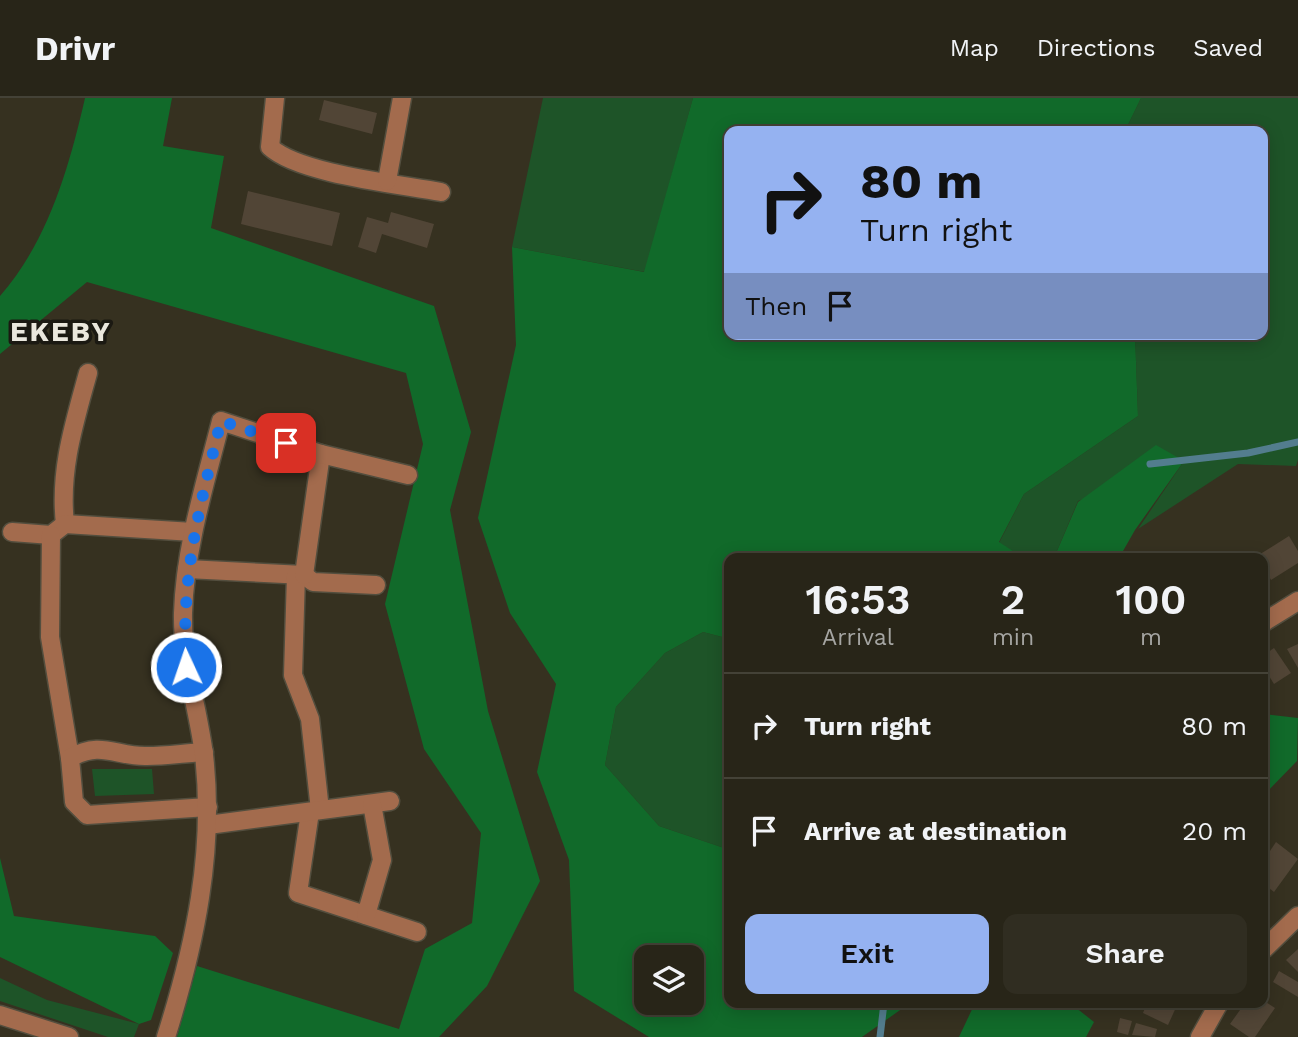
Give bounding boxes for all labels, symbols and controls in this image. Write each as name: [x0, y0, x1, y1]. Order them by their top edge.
text: Drivr: [35, 29, 115, 68]
text: Map: [950, 34, 999, 62]
text: Directions: [1037, 34, 1155, 62]
text: Saved: [1193, 34, 1263, 62]
text: 80 m: [860, 152, 982, 210]
icon: right: [745, 154, 836, 245]
text: Turn right: [860, 211, 1012, 249]
icon: arrive: [821, 287, 859, 325]
text: Then: [745, 291, 807, 321]
district label: EKEBY: [10, 315, 112, 348]
pin: [256, 413, 316, 473]
icon: arrive: [267, 424, 305, 462]
text: 16:53: [805, 575, 910, 624]
text: 2: [1001, 575, 1025, 624]
text: 100: [1116, 575, 1187, 624]
text: Arrival: [822, 624, 894, 651]
text: min: [992, 624, 1034, 651]
text: m: [1140, 624, 1162, 651]
position arrow: [149, 630, 223, 704]
icon: right: [745, 707, 783, 745]
text: Turn right: [804, 711, 931, 741]
text: 80 m: [1181, 711, 1247, 741]
icon: arrive: [745, 812, 783, 850]
text: Arrive at destination: [804, 816, 1067, 846]
text: 20 m: [1182, 816, 1247, 846]
button: Exit: [745, 914, 989, 994]
button: Share: [1003, 914, 1247, 994]
map controls: [634, 945, 704, 1015]
button: layers: [634, 945, 704, 1015]

